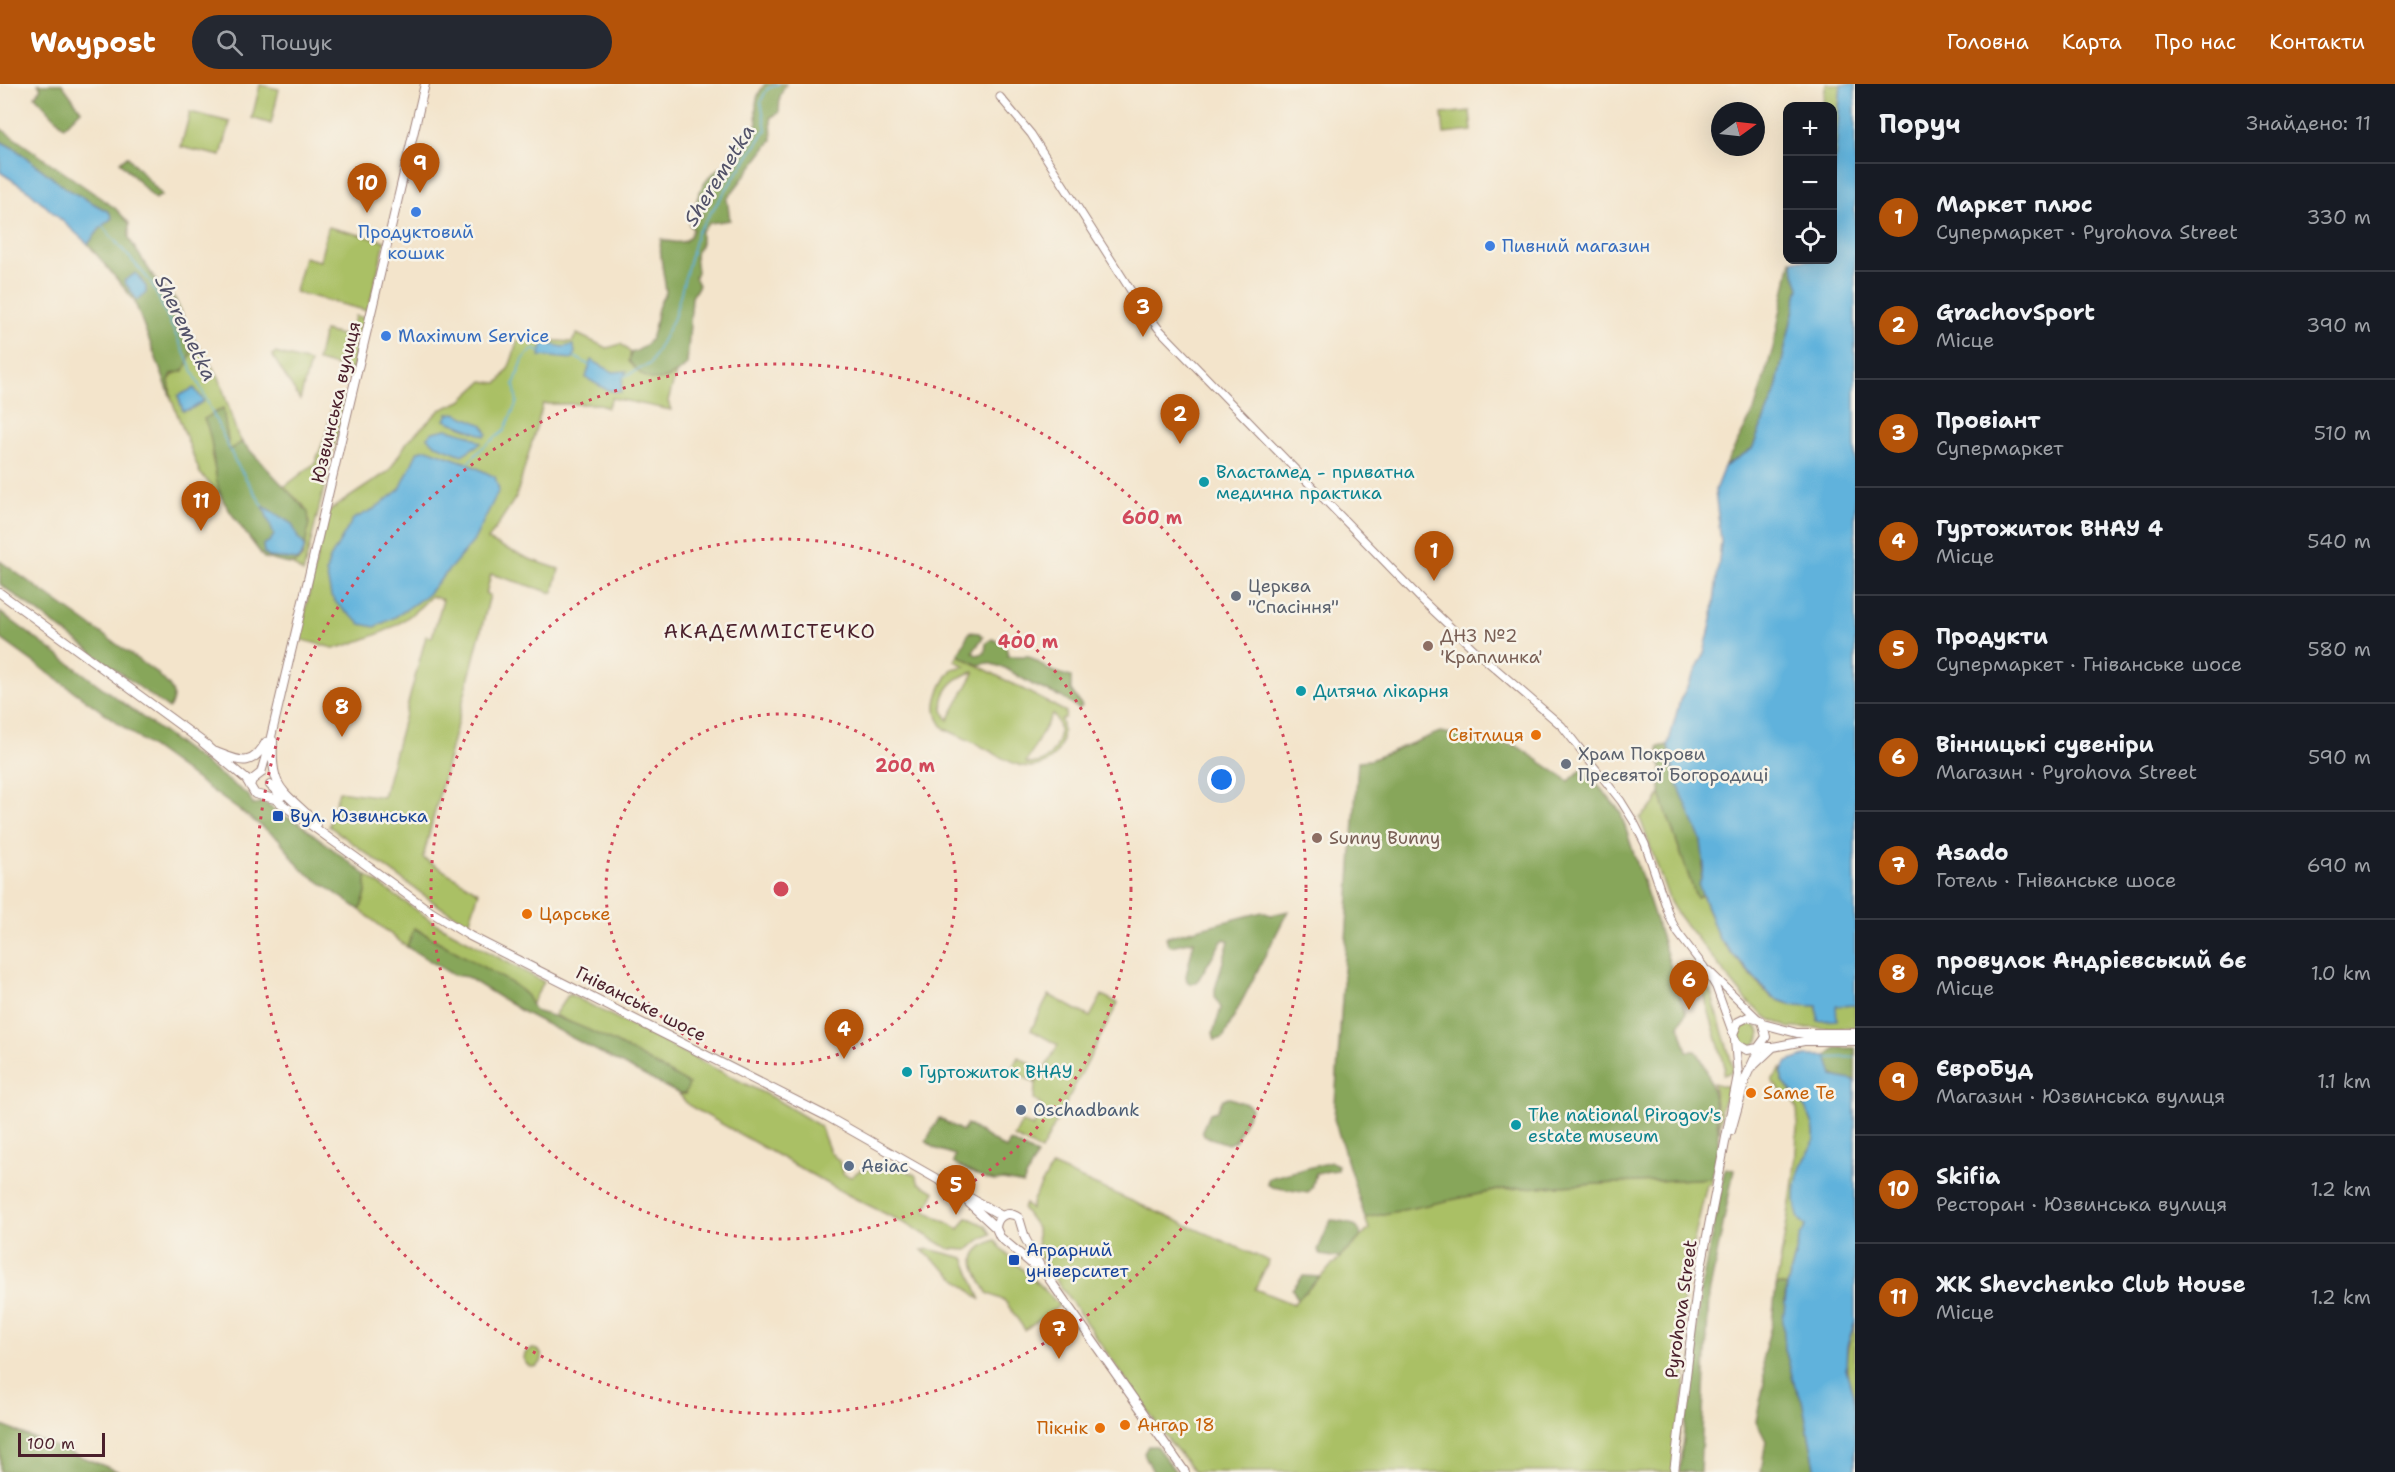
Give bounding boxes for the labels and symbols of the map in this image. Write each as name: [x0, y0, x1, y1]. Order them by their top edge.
north arrow: [1711, 102, 1765, 156]
water label: Sheremetka: [677, 119, 761, 231]
pin: 9: [400, 144, 440, 193]
pin: 10: [348, 164, 386, 213]
marker: Продуктовий кошик: [409, 205, 423, 219]
place label: Продуктовий кошик: [358, 220, 474, 265]
place label: Пивний магазин: [1502, 234, 1650, 258]
marker: Пивний магазин: [1483, 239, 1497, 253]
water label: Sheremetka: [149, 271, 223, 385]
pin: 3: [1124, 288, 1162, 337]
street label: Юзвинська вулиця: [306, 319, 366, 485]
place label: Maximum Service: [398, 324, 550, 348]
marker: Maximum Service: [379, 329, 393, 343]
pin: 2: [1160, 394, 1200, 444]
place label: Властамед - приватна медична практика: [1216, 460, 1415, 505]
marker: Властамед - приватна медична практика: [1197, 475, 1211, 489]
pin: 11: [182, 482, 220, 531]
text: 600 m: [1122, 506, 1183, 530]
pin: 1: [1414, 532, 1454, 581]
place label: Церква "Спасіння": [1248, 574, 1339, 619]
marker: Церква "Спасіння": [1229, 589, 1243, 603]
district label: АКАДЕММІСТЕЧКО: [664, 618, 876, 644]
place label: ДНЗ №2 'Краплинка': [1440, 624, 1543, 669]
text: 400 m: [998, 630, 1059, 654]
marker: ДНЗ №2 'Краплинка': [1421, 639, 1435, 653]
place label: Дитяча лікарня: [1313, 679, 1449, 703]
marker: Дитяча лікарня: [1294, 684, 1308, 698]
pin: 8: [322, 688, 362, 737]
place label: Світлиця: [1448, 723, 1524, 747]
marker: Світлиця: [1529, 728, 1543, 742]
place label: Храм Покрови Пресвятої Богородиці: [1578, 742, 1769, 787]
text: 200 m: [875, 754, 936, 778]
marker: Храм Покрови Пресвятої Богородиці: [1559, 757, 1573, 771]
your location: [1207, 765, 1236, 794]
place label: Вул. Юзвинська: [290, 804, 428, 828]
marker: Вул. Юзвинська: [271, 809, 285, 823]
place label: Sunny Bunny: [1329, 826, 1440, 850]
marker: Sunny Bunny: [1310, 831, 1324, 845]
centre of rings: [771, 879, 791, 899]
place label: Царське: [539, 902, 610, 926]
marker: Царське: [520, 907, 534, 921]
pin: 6: [1670, 960, 1708, 1010]
street label: Гніванське шосе: [572, 961, 710, 1047]
pin: 4: [824, 1010, 864, 1059]
place label: Гуртожиток ВНАУ: [919, 1060, 1073, 1084]
marker: Гуртожиток ВНАУ: [900, 1065, 914, 1079]
place label: Same Te: [1763, 1081, 1835, 1105]
marker: Same Te: [1744, 1086, 1758, 1100]
place label: Oschadbank: [1033, 1098, 1140, 1122]
marker: Oschadbank: [1014, 1103, 1028, 1117]
place label: The national Pirogov's estate museum: [1528, 1103, 1722, 1148]
marker: The national Pirogov's estate museum: [1509, 1118, 1523, 1132]
place label: Авіас: [861, 1154, 909, 1178]
marker: Авіас: [842, 1159, 856, 1173]
pin: 5: [936, 1166, 976, 1215]
place label: Аграрний університет: [1026, 1238, 1129, 1283]
street label: Pyrohova Street: [1659, 1238, 1703, 1380]
marker: Аграрний університет: [1007, 1253, 1021, 1267]
pin: 7: [1040, 1310, 1078, 1359]
place label: Ангар 18: [1137, 1413, 1215, 1437]
place label: Пікнік: [1037, 1416, 1088, 1440]
marker: Ангар 18: [1118, 1418, 1132, 1432]
marker: Пікнік: [1093, 1421, 1107, 1435]
scale bar: [18, 1430, 105, 1458]

